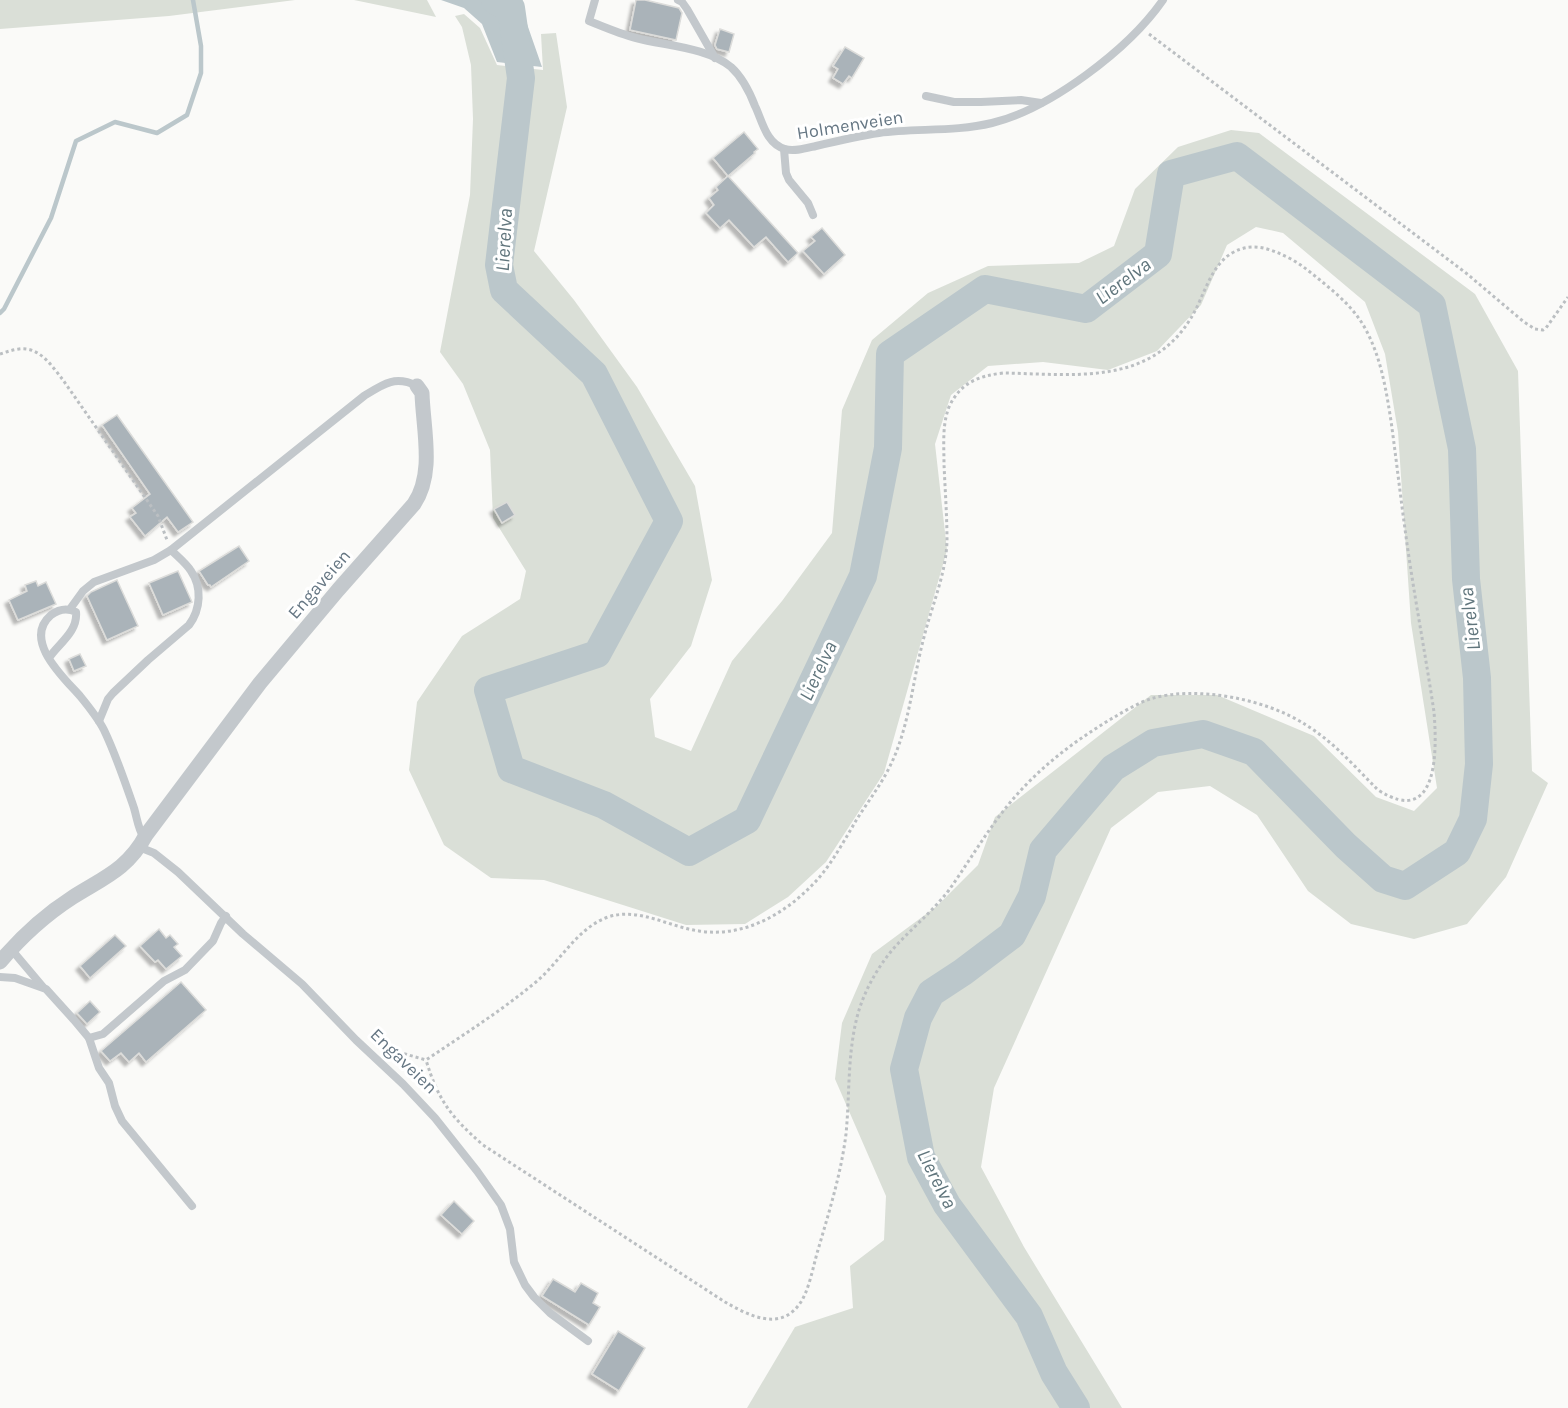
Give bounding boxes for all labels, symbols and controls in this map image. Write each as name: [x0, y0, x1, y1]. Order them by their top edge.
street label: Holmenveien: [795, 106, 905, 144]
water label: Lierelva: [491, 208, 517, 272]
water label: Lierelva: [1091, 253, 1155, 309]
street label: Engaveien: [283, 545, 355, 623]
water label: Lierelva: [1455, 586, 1485, 652]
water label: Lierelva: [794, 637, 842, 705]
street label: Engaveien: [366, 1024, 442, 1098]
water label: Lierelva: [912, 1146, 962, 1212]

